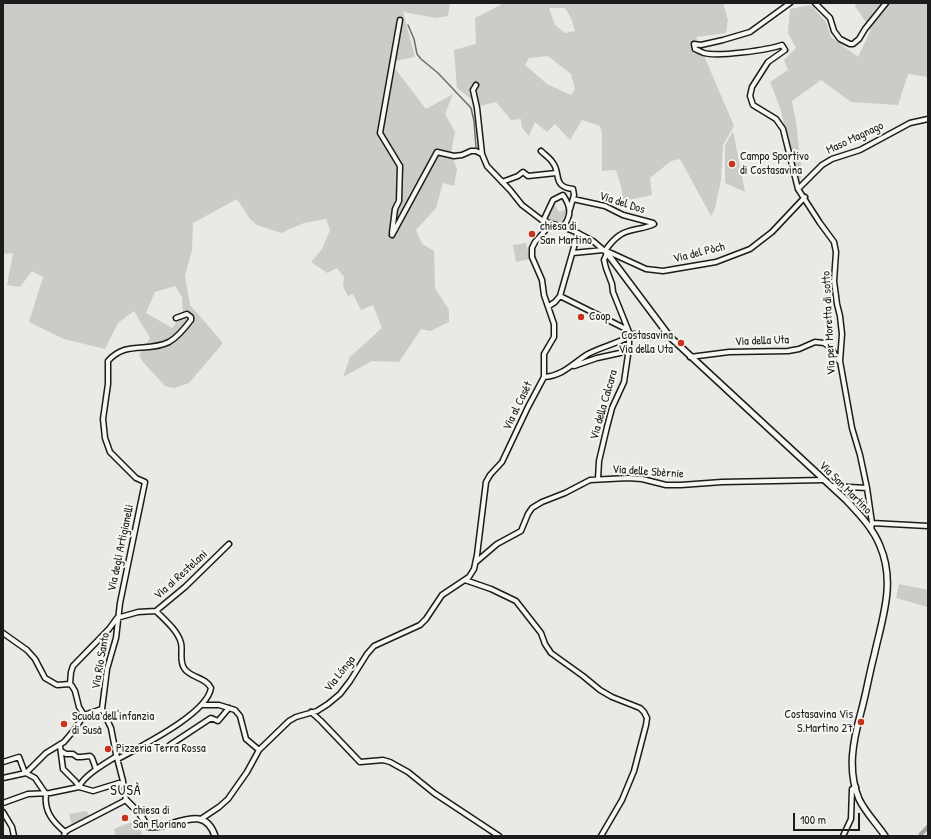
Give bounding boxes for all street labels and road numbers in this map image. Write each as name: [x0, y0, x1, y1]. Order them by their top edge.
street label: Maso Magnago: [824, 118, 886, 158]
street label: Via del Dos: [597, 189, 647, 217]
street label: Via del Pòch: [672, 240, 726, 266]
street label: Via per Moretta di sotto: [819, 271, 839, 375]
street label: Via della Uta: [735, 333, 789, 349]
street label: Via della Calcara: [587, 368, 621, 442]
street label: Via al Casét: [500, 379, 536, 433]
street label: Via San Martino: [816, 459, 874, 517]
street label: Via delle Sbèrnie: [612, 462, 684, 482]
street label: Via degli Artigianelli: [105, 503, 137, 593]
street label: Via ai Restelani: [151, 547, 211, 603]
street label: Via Rio Santo: [89, 632, 113, 690]
street label: Via Lónga: [322, 653, 358, 695]

